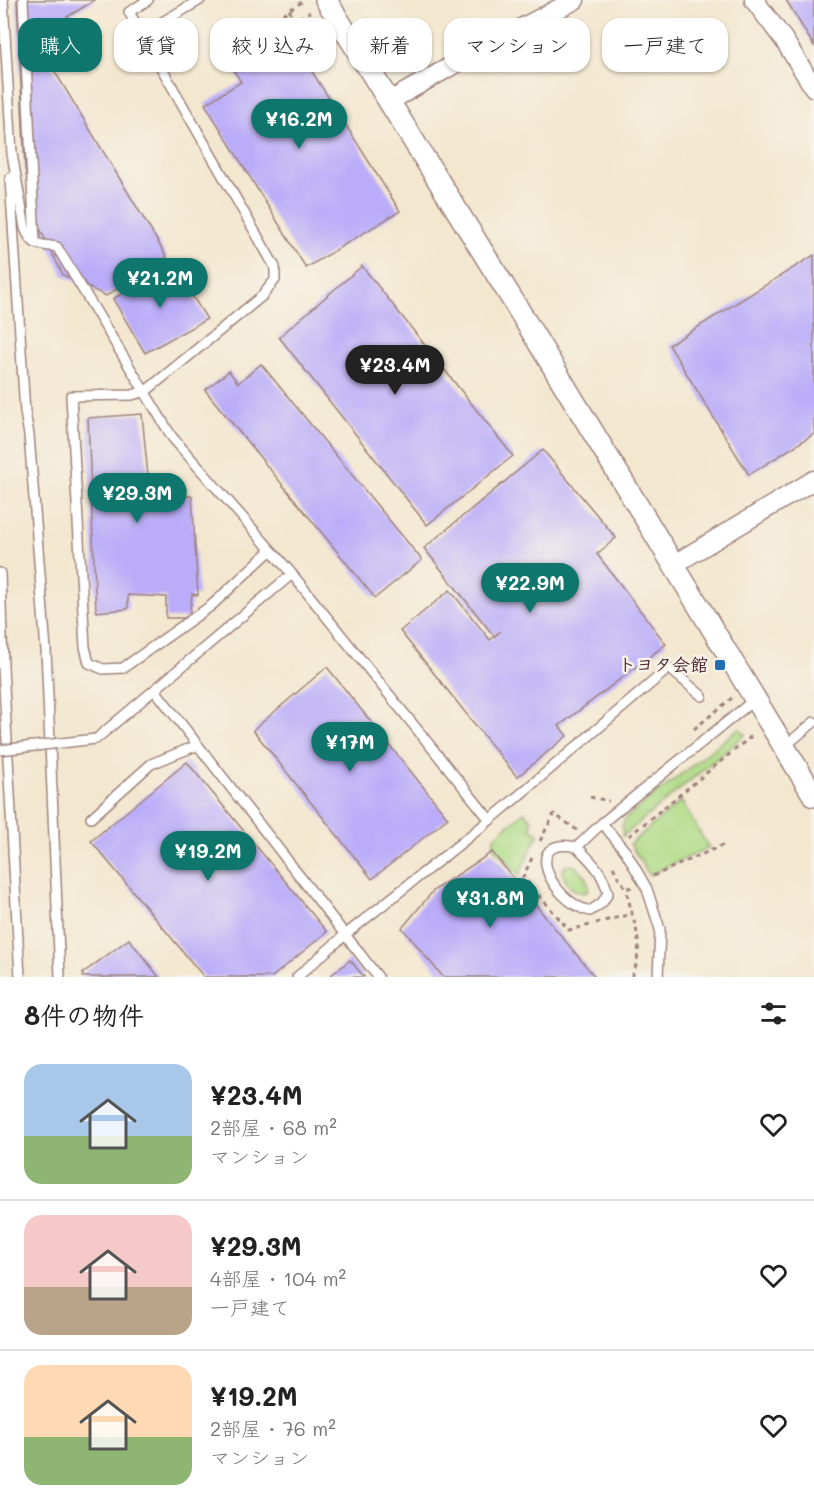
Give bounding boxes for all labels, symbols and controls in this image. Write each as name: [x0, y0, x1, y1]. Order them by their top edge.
chip: 購入: [18, 18, 102, 72]
chip: 賃貸: [114, 18, 198, 72]
chip: 絞り込み: [210, 18, 336, 72]
chip: 新着: [348, 18, 432, 72]
chip: マンション: [444, 18, 590, 72]
chip: 一戸建て: [602, 18, 728, 72]
pin: ¥16.2M: [250, 99, 348, 150]
text: ¥16.2M: [265, 105, 333, 131]
pin: ¥21.2M: [111, 258, 209, 309]
text: ¥21.2M: [127, 264, 193, 290]
pin: ¥23.4M: [346, 345, 444, 396]
text: ¥23.4M: [359, 351, 431, 377]
pin: ¥29.3M: [88, 473, 186, 524]
text: ¥29.3M: [102, 479, 172, 505]
pin: ¥22.9M: [481, 563, 579, 614]
text: ¥22.9M: [495, 569, 565, 595]
place label: トヨタ会館: [618, 652, 708, 676]
marker: トヨタ会館: [713, 658, 727, 672]
pin: ¥17M: [314, 722, 386, 773]
text: ¥17M: [325, 728, 375, 754]
pin: ¥19.2M: [159, 831, 257, 882]
text: ¥19.2M: [174, 837, 242, 863]
pin: ¥31.8M: [441, 878, 539, 929]
text: ¥31.8M: [456, 884, 524, 910]
icon: filters: [757, 997, 790, 1030]
text: 8件の物件: [24, 998, 144, 1032]
text: ¥23.4M: [210, 1078, 303, 1112]
icon: home: [72, 1088, 144, 1160]
icon: heart: [757, 1108, 790, 1141]
text: 2部屋 · 68 m²: [210, 1114, 337, 1140]
text: マンション: [210, 1143, 309, 1169]
text: ¥29.3M: [210, 1229, 302, 1263]
icon: home: [72, 1239, 144, 1311]
icon: heart: [757, 1259, 790, 1292]
text: 4部屋 · 104 m²: [210, 1265, 346, 1291]
text: 一戸建て: [210, 1294, 290, 1320]
text: ¥19.2M: [210, 1379, 298, 1413]
icon: home: [72, 1389, 144, 1461]
icon: heart: [757, 1409, 790, 1442]
text: 2部屋 · 76 m²: [210, 1415, 336, 1441]
text: マンション: [210, 1444, 309, 1470]

